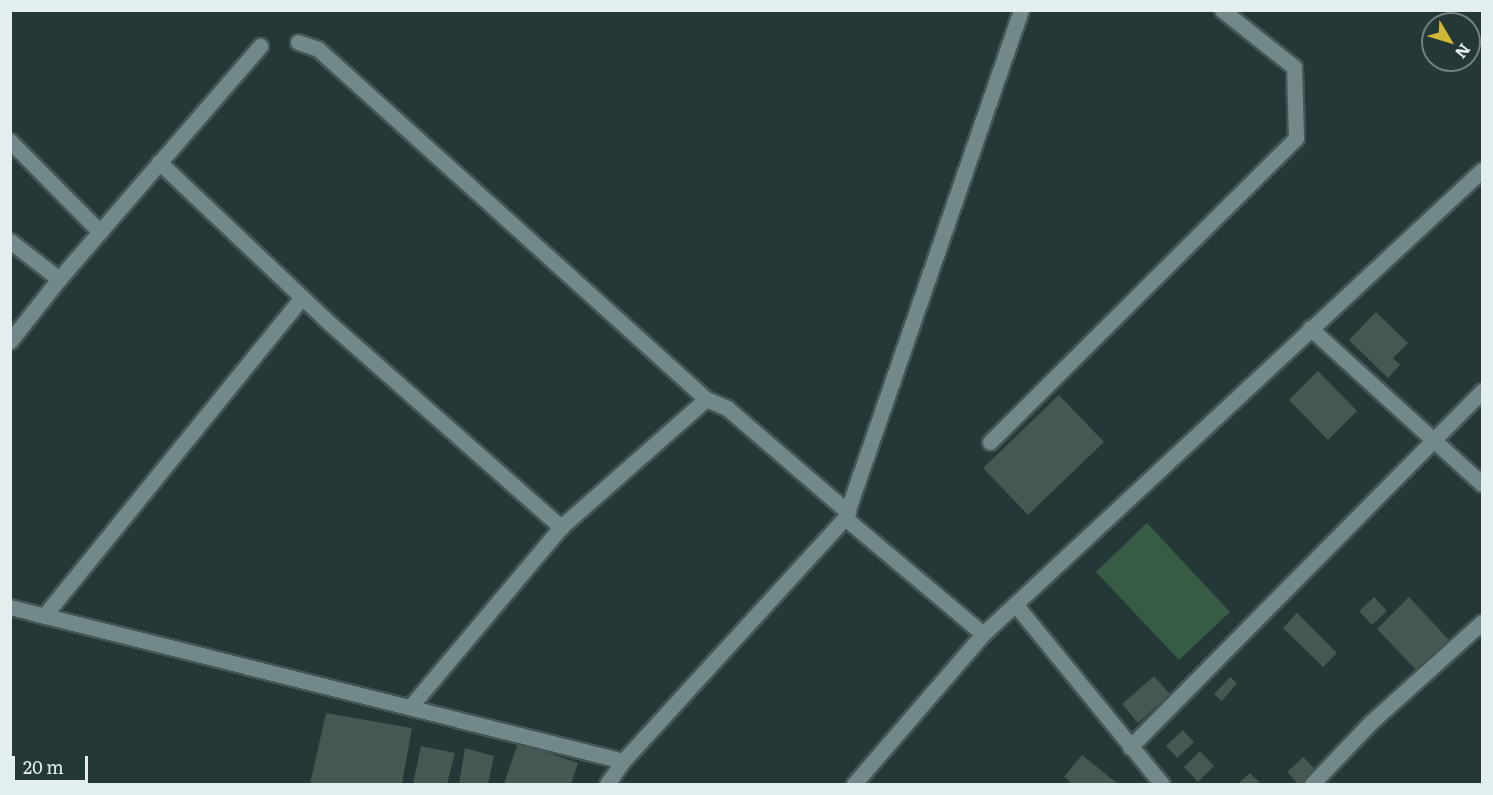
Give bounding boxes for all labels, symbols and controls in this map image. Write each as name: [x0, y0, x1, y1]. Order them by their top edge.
north arrow: [1421, 12, 1481, 72]
text: N: [1450, 39, 1477, 65]
scale bar: [15, 744, 92, 782]
text: 20 m: [23, 753, 64, 780]

